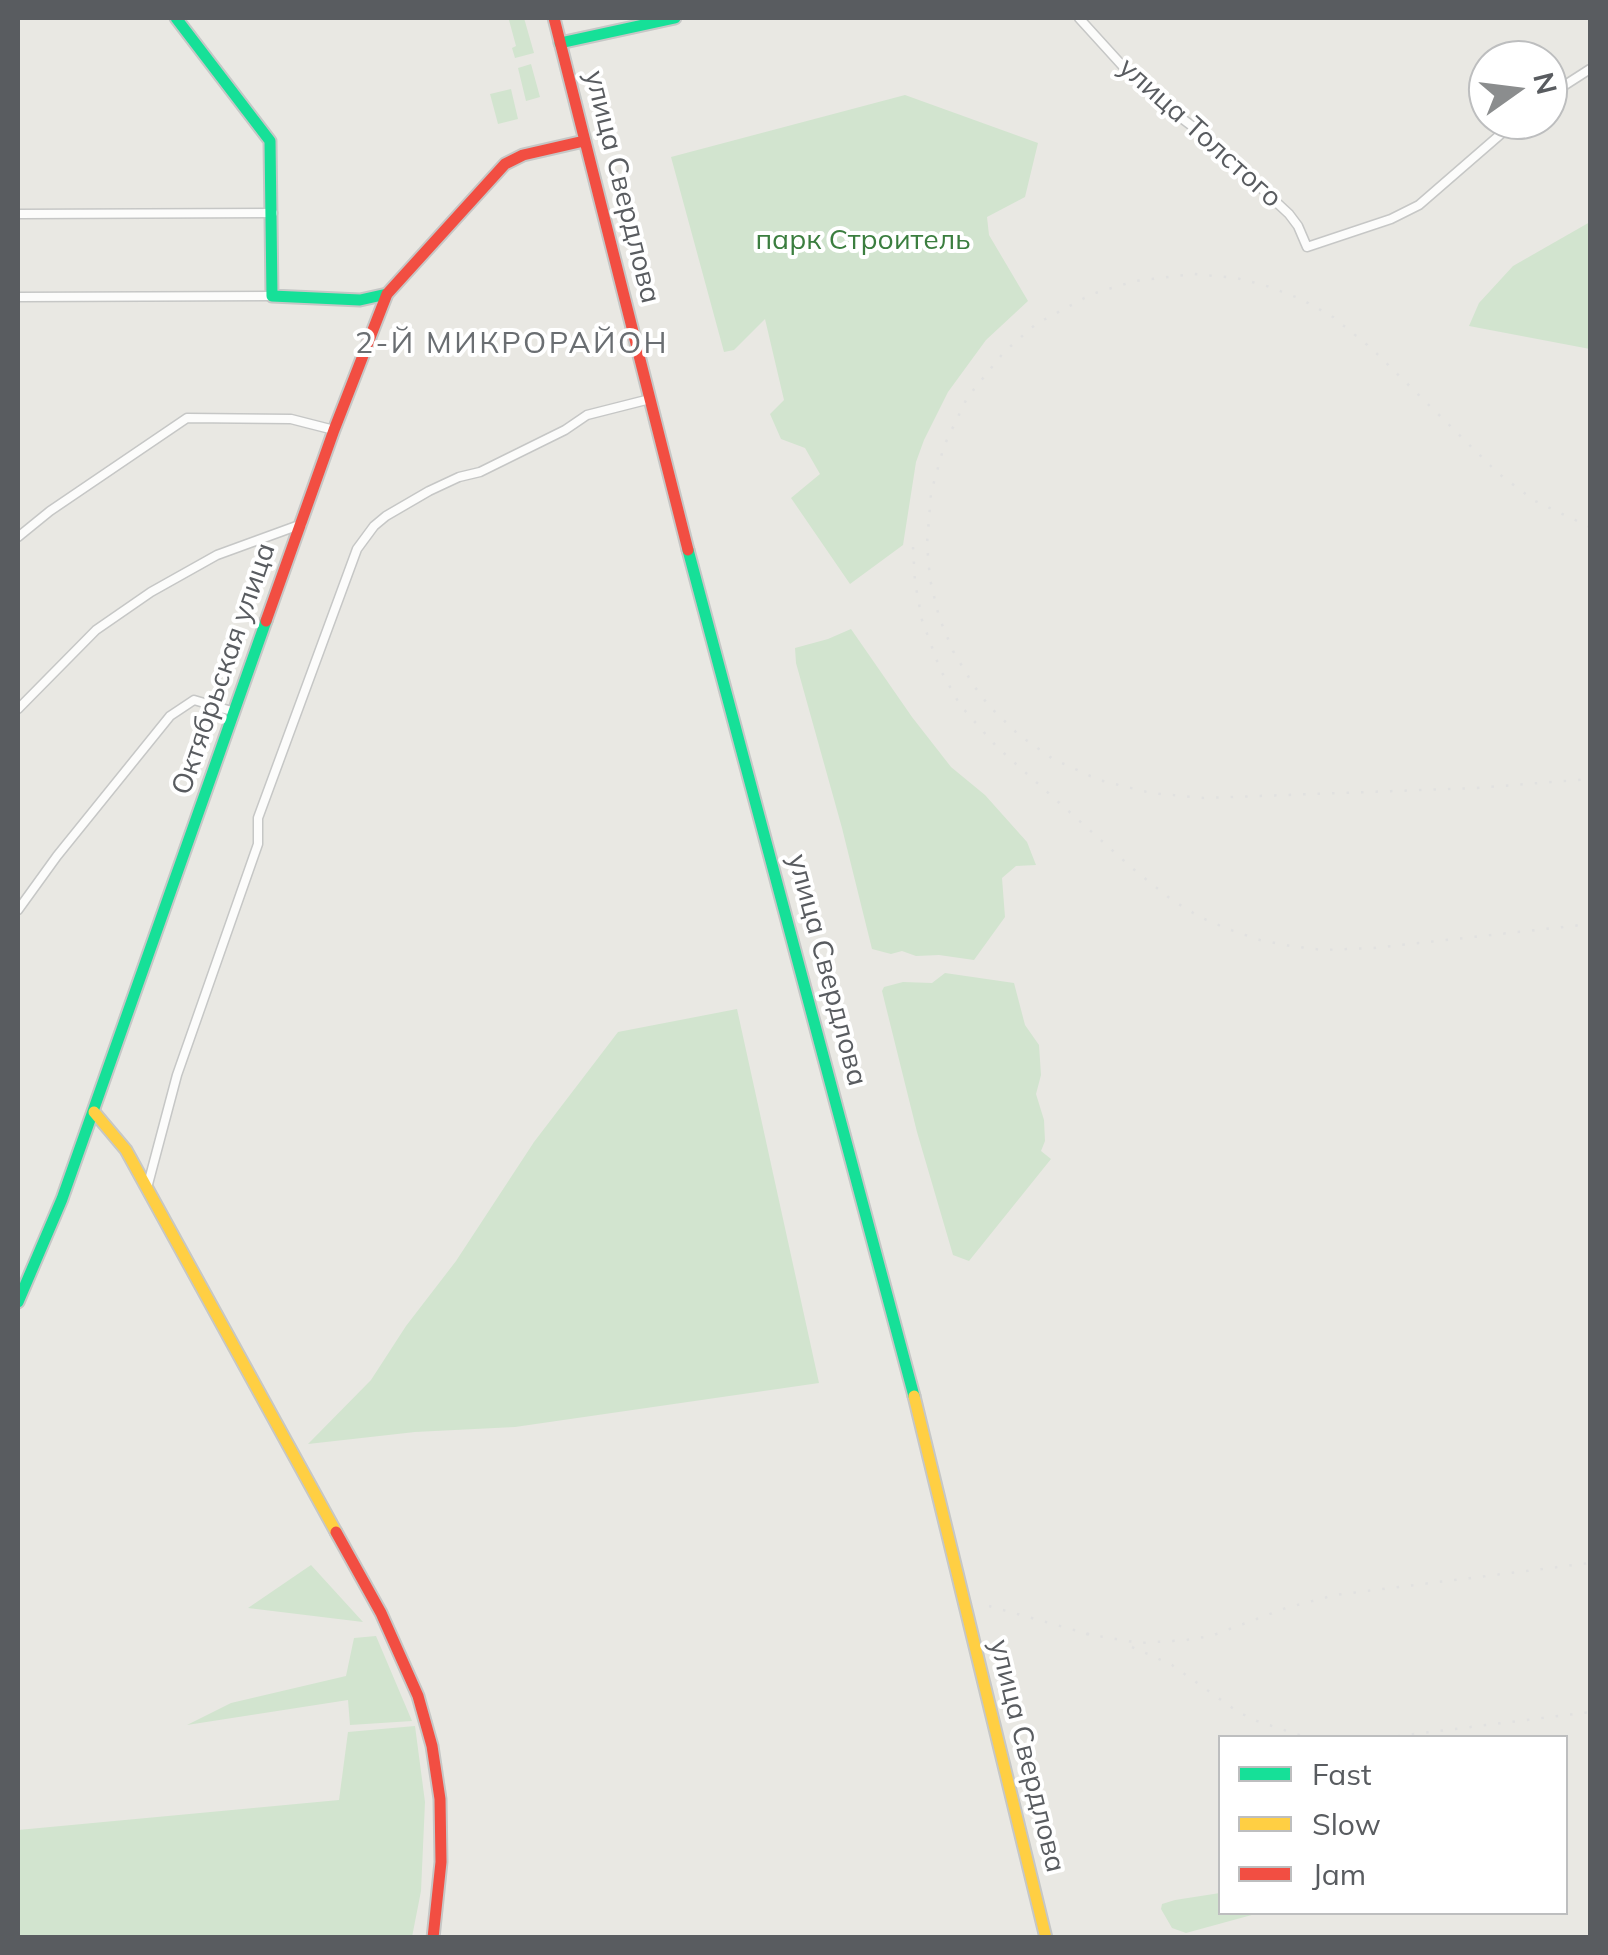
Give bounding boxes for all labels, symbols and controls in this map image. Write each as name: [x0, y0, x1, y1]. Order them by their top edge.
north arrow: [1468, 40, 1568, 140]
street label: улица Толстого: [1112, 51, 1288, 215]
street label: улица Свердлова: [577, 67, 667, 307]
text: N: [1526, 69, 1565, 98]
park label: парк Строитель: [755, 224, 971, 258]
district label: 2-Й МИКРОРАЙОН: [355, 326, 669, 362]
street label: Октябрьская улица: [165, 539, 283, 799]
street label: улица Свердлова: [780, 850, 874, 1090]
street label: улица Свердлова: [982, 1636, 1072, 1876]
legend: [1218, 1735, 1568, 1915]
text: Fast: [1312, 1755, 1372, 1793]
text: Slow: [1312, 1805, 1381, 1843]
text: Jam: [1312, 1855, 1366, 1893]

